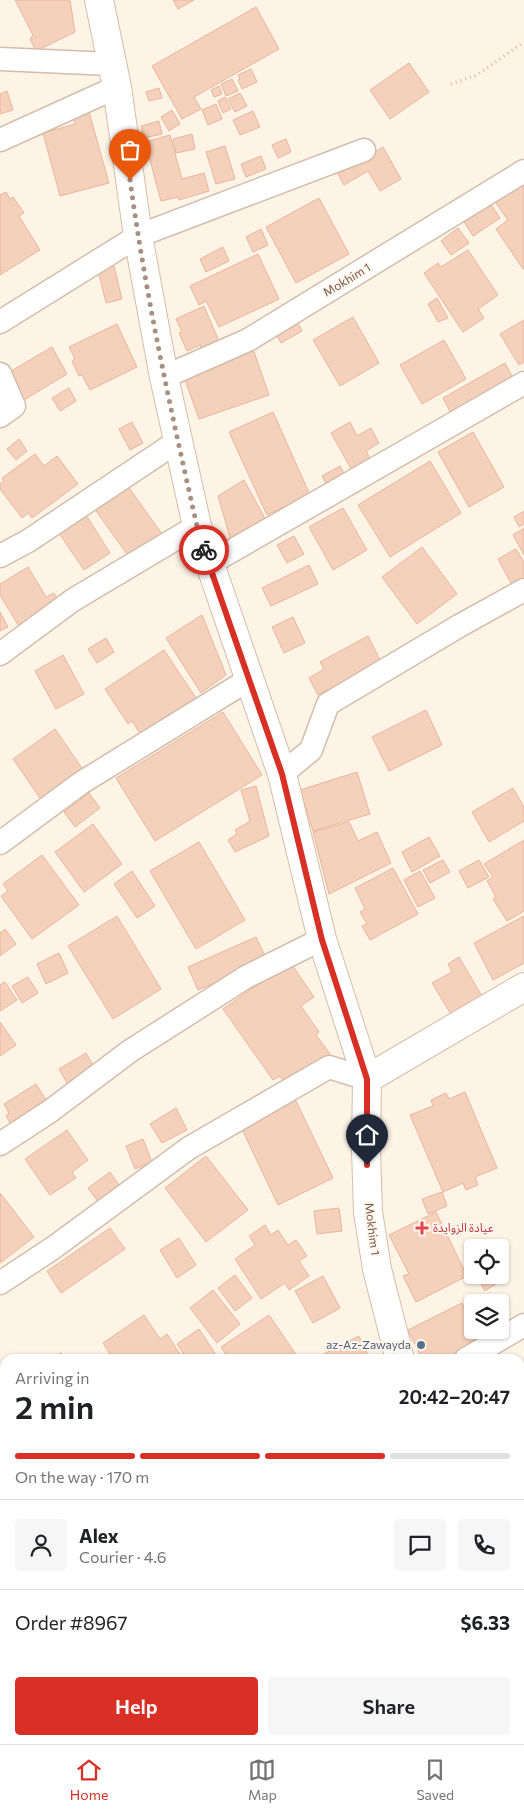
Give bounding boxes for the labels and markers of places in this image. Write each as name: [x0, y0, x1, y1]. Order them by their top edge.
pin: [109, 129, 151, 180]
pin: [346, 1114, 388, 1165]
place label: عيادة الزوايدة: [433, 1220, 494, 1235]
marker: عيادة الزوايدة: [415, 1221, 429, 1235]
place label: az-Az-Zawayda: [326, 1337, 411, 1351]
marker: az-Az-Zawayda: [415, 1339, 427, 1351]

